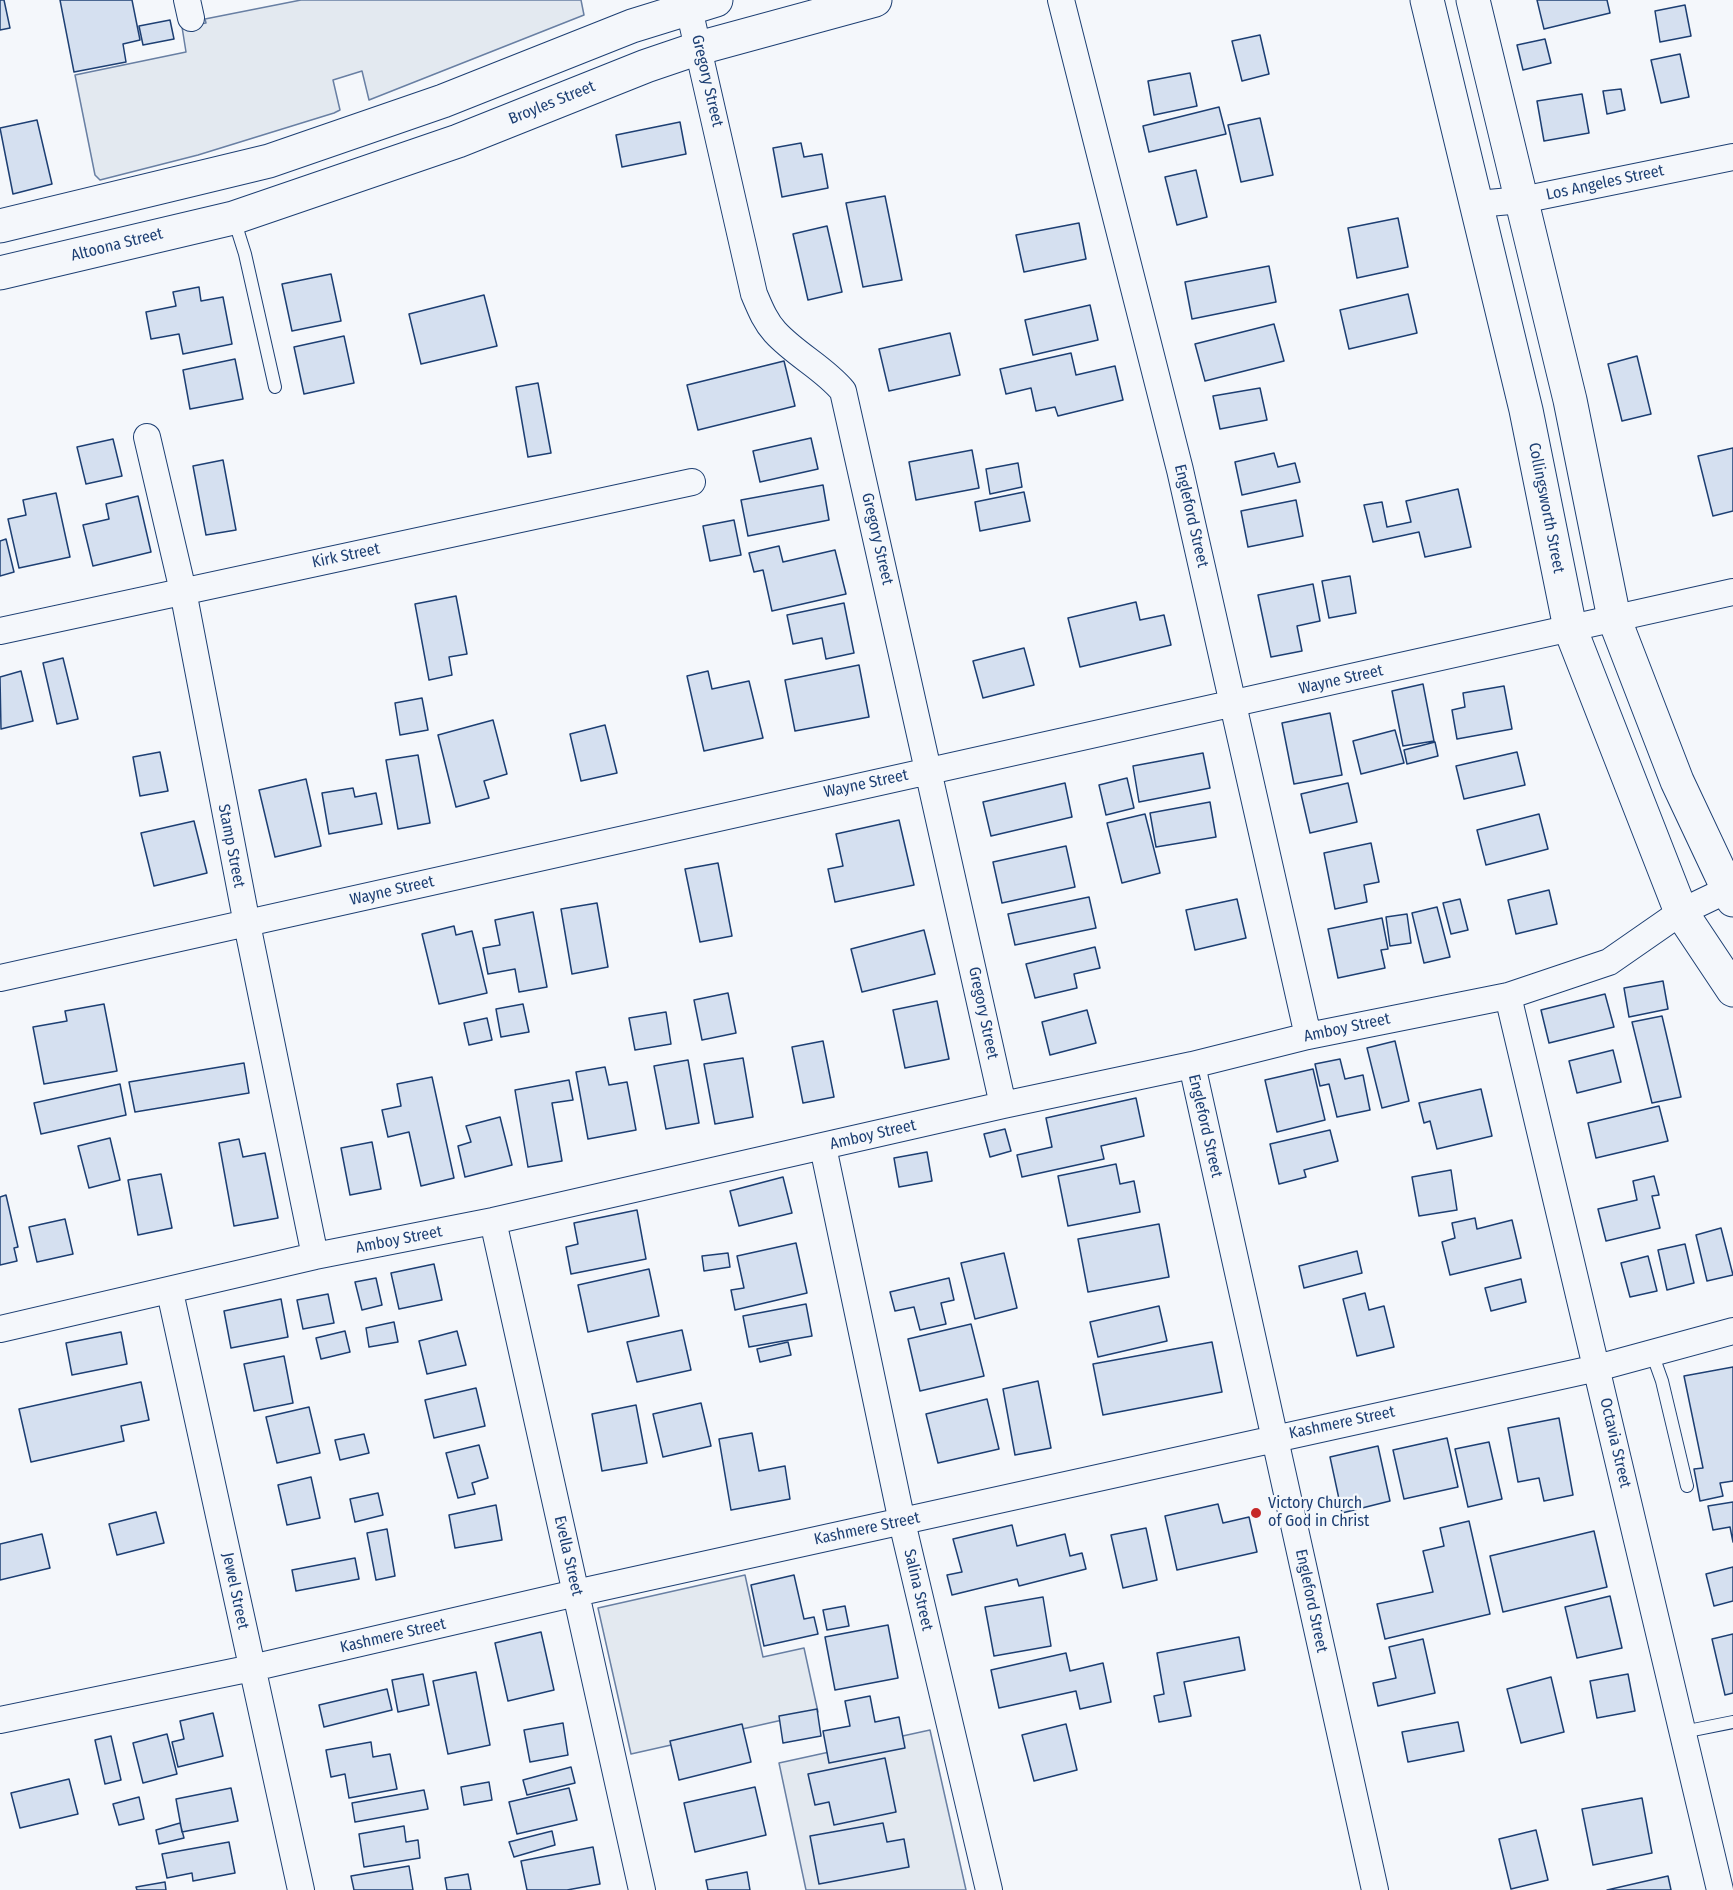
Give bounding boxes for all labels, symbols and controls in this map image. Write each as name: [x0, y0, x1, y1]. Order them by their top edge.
street label: Gregory Street: [687, 33, 727, 129]
street label: Broyles Street: [506, 77, 598, 129]
street label: Los Angeles Street: [1544, 161, 1666, 205]
street label: Altoona Street: [69, 224, 165, 266]
street label: Collingsworth Street: [1524, 441, 1568, 575]
street label: Engleford Street: [1170, 463, 1212, 569]
street label: Gregory Street: [857, 491, 897, 587]
street label: Kirk Street: [310, 539, 382, 573]
street label: Wayne Street: [1297, 661, 1385, 699]
street label: Wayne Street: [822, 766, 910, 802]
street label: Stamp Street: [213, 803, 249, 889]
street label: Wayne Street: [348, 872, 436, 910]
street label: Gregory Street: [964, 965, 1002, 1061]
street label: Amboy Street: [1302, 1009, 1392, 1047]
street label: Engleford Street: [1184, 1073, 1226, 1179]
street label: Amboy Street: [828, 1116, 918, 1154]
street label: Amboy Street: [354, 1222, 444, 1258]
street label: Octavia Street: [1595, 1396, 1635, 1490]
street label: Kashmere Street: [1287, 1402, 1397, 1444]
place label: Victory Church of God in Christ: [1268, 1494, 1369, 1532]
marker: Victory Church of God in Christ: [1249, 1506, 1263, 1520]
street label: Kashmere Street: [812, 1508, 922, 1550]
street label: Evella Street: [549, 1514, 587, 1598]
street label: Salina Street: [899, 1547, 937, 1633]
street label: Engleford Street: [1291, 1547, 1331, 1655]
street label: Jewel Street: [218, 1551, 252, 1631]
street label: Kashmere Street: [338, 1615, 448, 1657]

